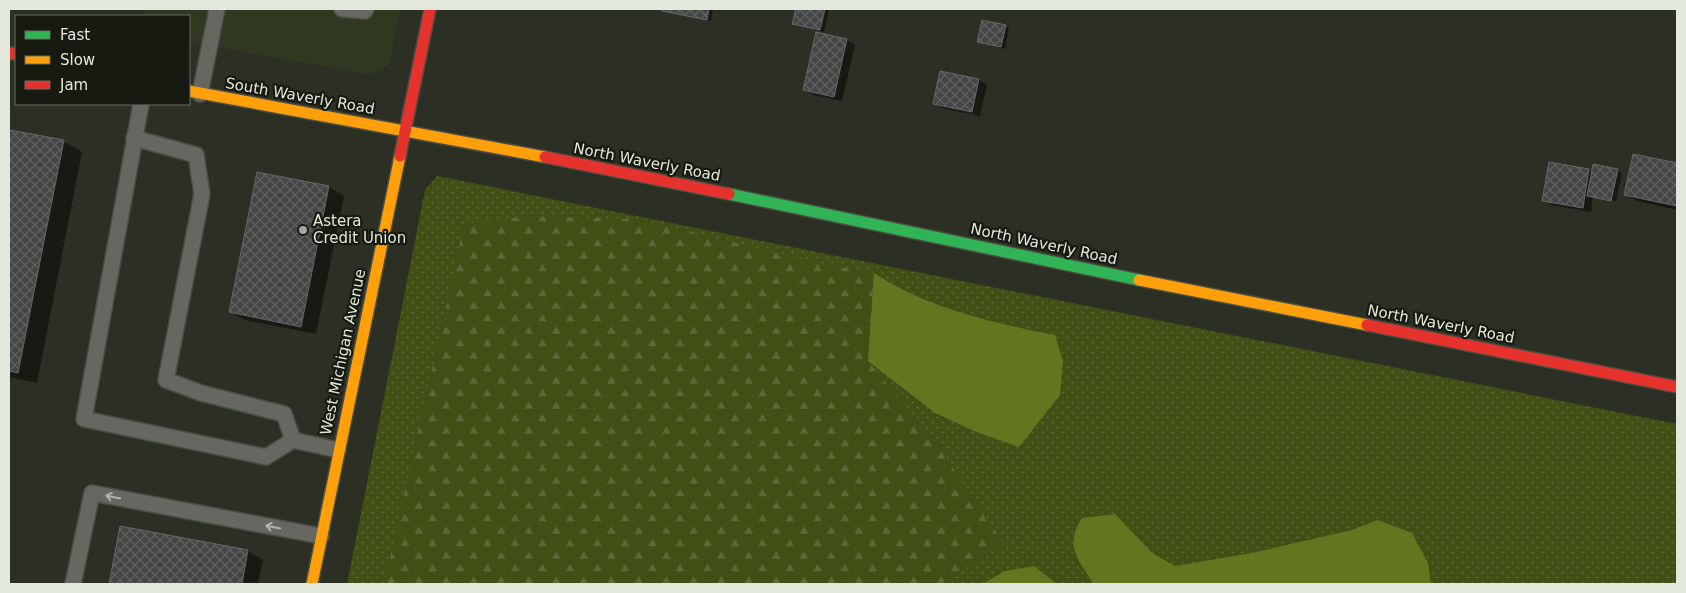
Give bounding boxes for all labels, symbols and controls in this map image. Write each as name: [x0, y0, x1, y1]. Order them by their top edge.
legend: [15, 15, 190, 105]
text: Fast: [60, 26, 90, 44]
text: Slow: [60, 51, 95, 69]
street label: South Waverly Road: [224, 74, 376, 118]
text: Jam: [59, 76, 88, 94]
street label: North Waverly Road: [572, 139, 722, 185]
place label: Astera Credit Union: [313, 212, 406, 247]
street label: North Waverly Road: [969, 220, 1119, 268]
marker: Astera Credit Union: [297, 224, 309, 236]
street label: West Michigan Avenue: [317, 267, 369, 437]
street label: North Waverly Road: [1366, 301, 1516, 347]
one-way arrow: [106, 491, 122, 501]
one-way arrow: [266, 521, 282, 531]

